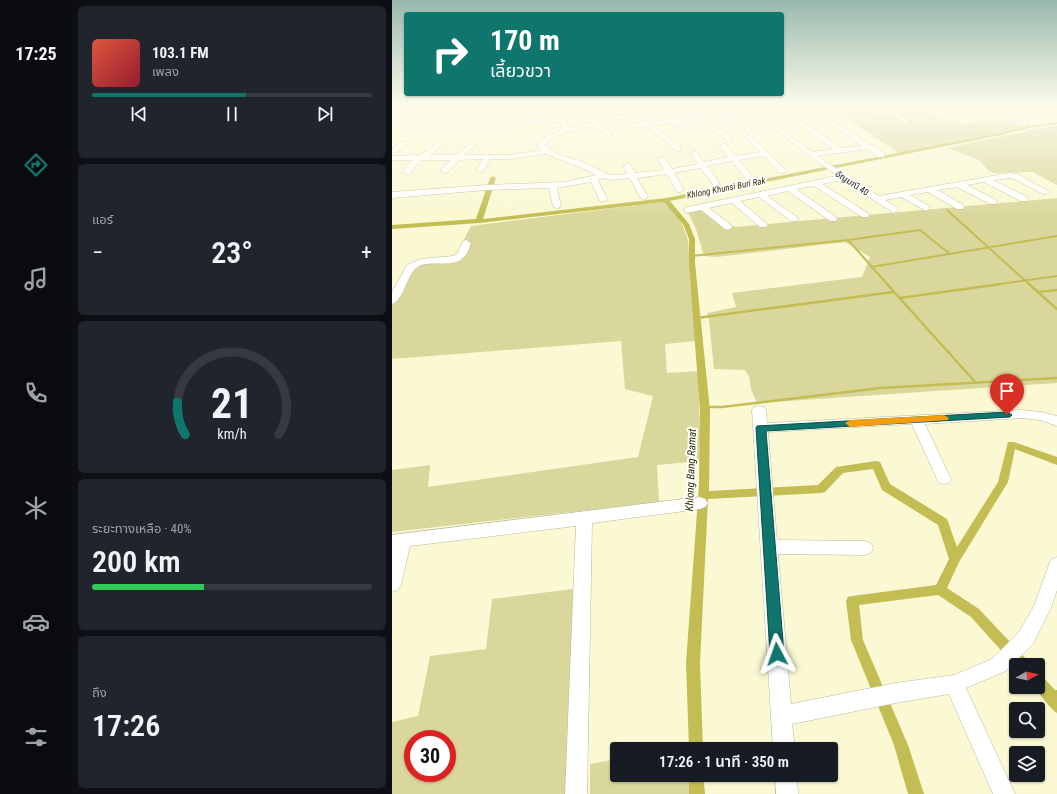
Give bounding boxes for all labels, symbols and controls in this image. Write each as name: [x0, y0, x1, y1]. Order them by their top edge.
text: 170 m: [490, 24, 560, 57]
icon: right: [424, 28, 476, 80]
text: 17:25: [15, 43, 57, 64]
text: 103.1 FM: [152, 44, 209, 62]
text: เลี้ยวขวา: [490, 60, 551, 81]
text: เพลง: [152, 64, 179, 79]
icon: previous: [128, 103, 150, 125]
icon: pause: [221, 103, 243, 125]
icon: next: [314, 103, 336, 125]
icon: directions: [22, 151, 50, 179]
street label: อัญมณี 40: [833, 168, 871, 198]
water label: Khlong Khunsi Buri Rak: [686, 175, 767, 201]
text: แอร์: [92, 212, 113, 227]
text: 23°: [211, 235, 253, 270]
text: −: [92, 240, 103, 265]
text: +: [361, 240, 372, 265]
icon: music: [22, 265, 50, 293]
pin: [990, 374, 1024, 415]
icon: phone: [22, 379, 50, 407]
text: 21: [211, 379, 253, 428]
icon: arrive: [996, 380, 1018, 402]
text: km/h: [217, 426, 247, 442]
water label: Khlong Bang Ramat: [683, 428, 699, 512]
icon: climate: [22, 494, 50, 522]
text: ระยะทางเหลือ · 40%: [92, 521, 192, 536]
text: 200 km: [92, 544, 181, 579]
icon: car: [22, 608, 50, 636]
position arrow: [756, 633, 798, 675]
north arrow: [1009, 658, 1045, 694]
map controls: [1009, 658, 1045, 782]
text: ถึง: [92, 685, 107, 700]
button: search: [1009, 702, 1045, 738]
text: 17:26: [92, 708, 160, 743]
icon: filters: [22, 723, 50, 751]
speed limit sign: 30: [404, 730, 456, 782]
button: layers: [1009, 746, 1045, 782]
text: 17:26 · 1 นาที · 350 m: [659, 753, 789, 771]

